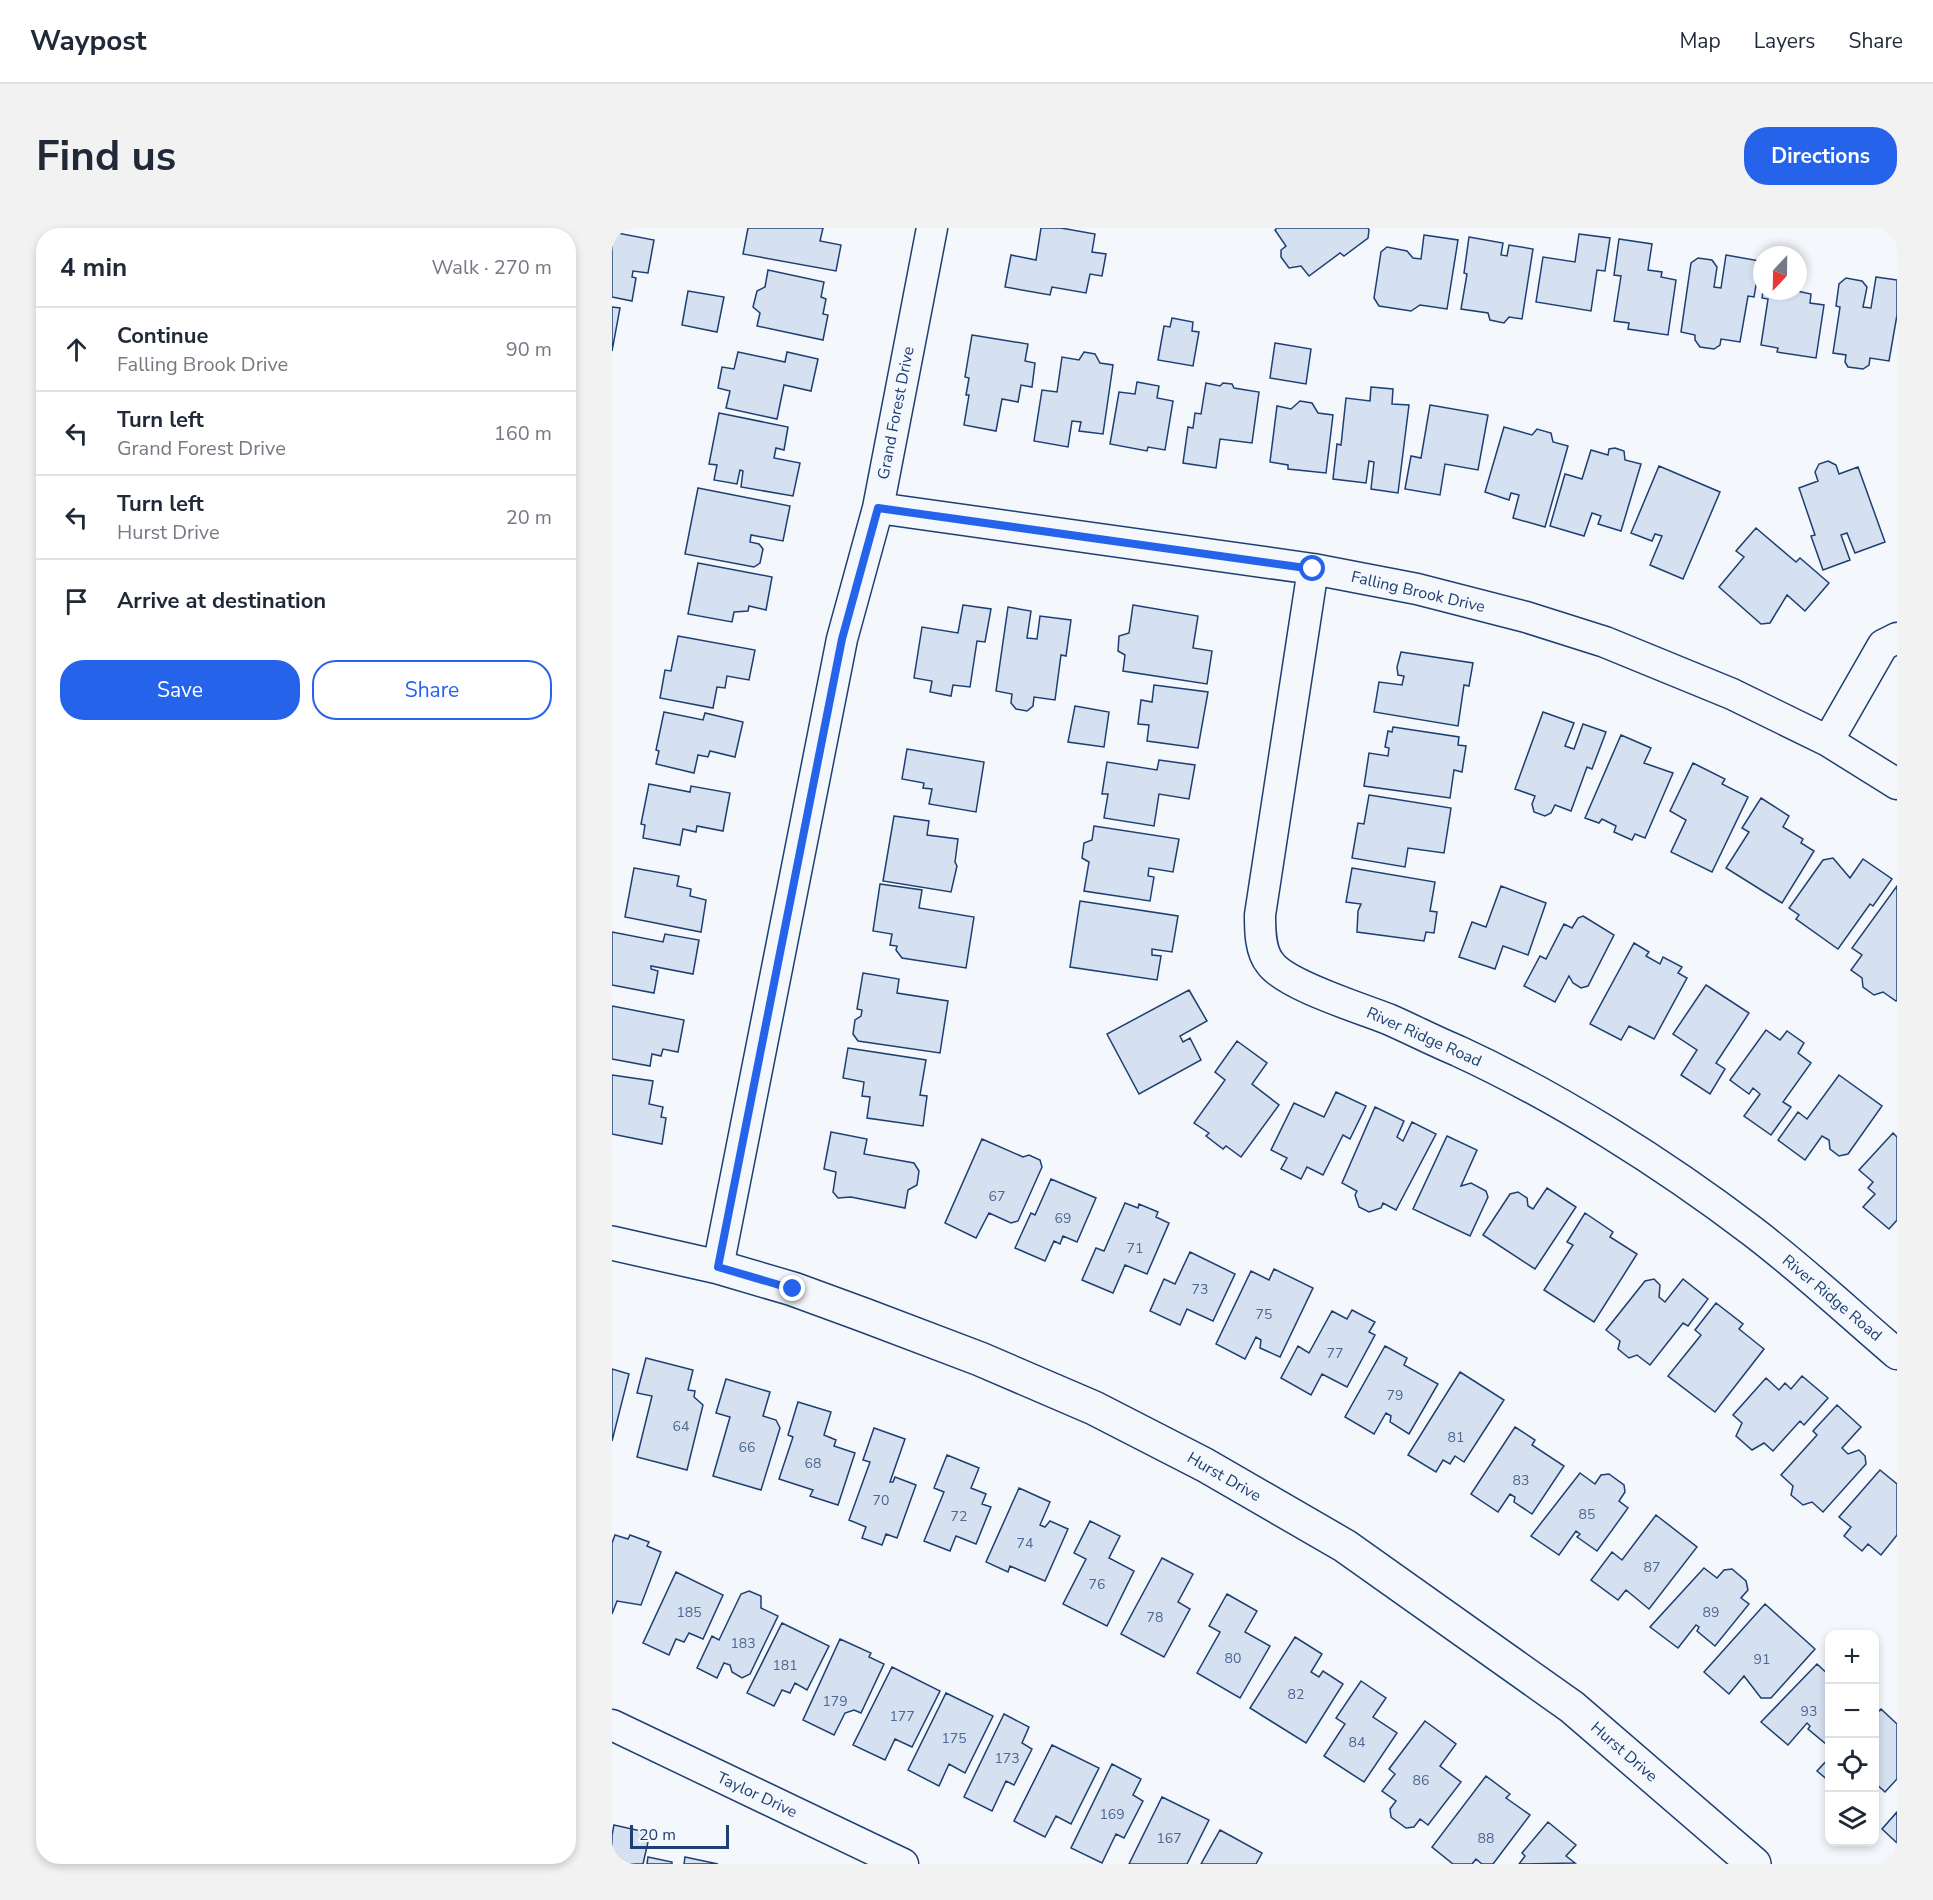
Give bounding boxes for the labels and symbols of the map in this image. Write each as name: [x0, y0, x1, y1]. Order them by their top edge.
north arrow: [1753, 246, 1807, 300]
street label: Grand Forest Drive: [872, 345, 920, 481]
route start: [1299, 555, 1325, 581]
street label: Falling Brook Drive: [1349, 566, 1487, 618]
street label: River Ridge Road: [1363, 1002, 1485, 1072]
house number: 67: [989, 1187, 1005, 1206]
house number: 69: [1055, 1209, 1071, 1228]
house number: 71: [1127, 1239, 1143, 1258]
street label: River Ridge Road: [1777, 1250, 1887, 1346]
route end: [779, 1275, 805, 1301]
house number: 73: [1192, 1280, 1208, 1299]
house number: 75: [1256, 1305, 1272, 1324]
house number: 77: [1327, 1344, 1343, 1363]
house number: 79: [1387, 1386, 1403, 1405]
house number: 64: [673, 1417, 689, 1436]
house number: 81: [1448, 1428, 1464, 1447]
house number: 66: [739, 1438, 755, 1457]
street label: Hurst Drive: [1183, 1447, 1265, 1507]
house number: 68: [805, 1454, 821, 1473]
house number: 83: [1513, 1471, 1529, 1490]
house number: 70: [873, 1491, 889, 1510]
house number: 85: [1579, 1505, 1595, 1524]
house number: 72: [951, 1507, 967, 1526]
house number: 74: [1017, 1534, 1033, 1553]
house number: 87: [1644, 1558, 1660, 1577]
house number: 76: [1089, 1575, 1105, 1594]
house number: 185: [676, 1603, 702, 1622]
house number: 89: [1703, 1603, 1719, 1622]
house number: 78: [1147, 1608, 1163, 1627]
house number: 183: [730, 1634, 756, 1653]
house number: 80: [1225, 1649, 1241, 1668]
house number: 91: [1754, 1650, 1770, 1669]
house number: 181: [772, 1656, 798, 1675]
house number: 82: [1288, 1685, 1304, 1704]
house number: 179: [822, 1692, 848, 1711]
house number: 93: [1801, 1702, 1817, 1721]
house number: 177: [889, 1707, 915, 1726]
street label: Hurst Drive: [1586, 1717, 1662, 1787]
house number: 175: [941, 1729, 967, 1748]
house number: 84: [1349, 1733, 1365, 1752]
house number: 173: [994, 1749, 1020, 1768]
street label: Taylor Drive: [713, 1767, 801, 1823]
house number: 86: [1413, 1771, 1429, 1790]
house number: 169: [1099, 1805, 1125, 1824]
scale bar: [630, 1822, 729, 1850]
house number: 167: [1156, 1829, 1182, 1848]
house number: 88: [1478, 1829, 1494, 1848]

